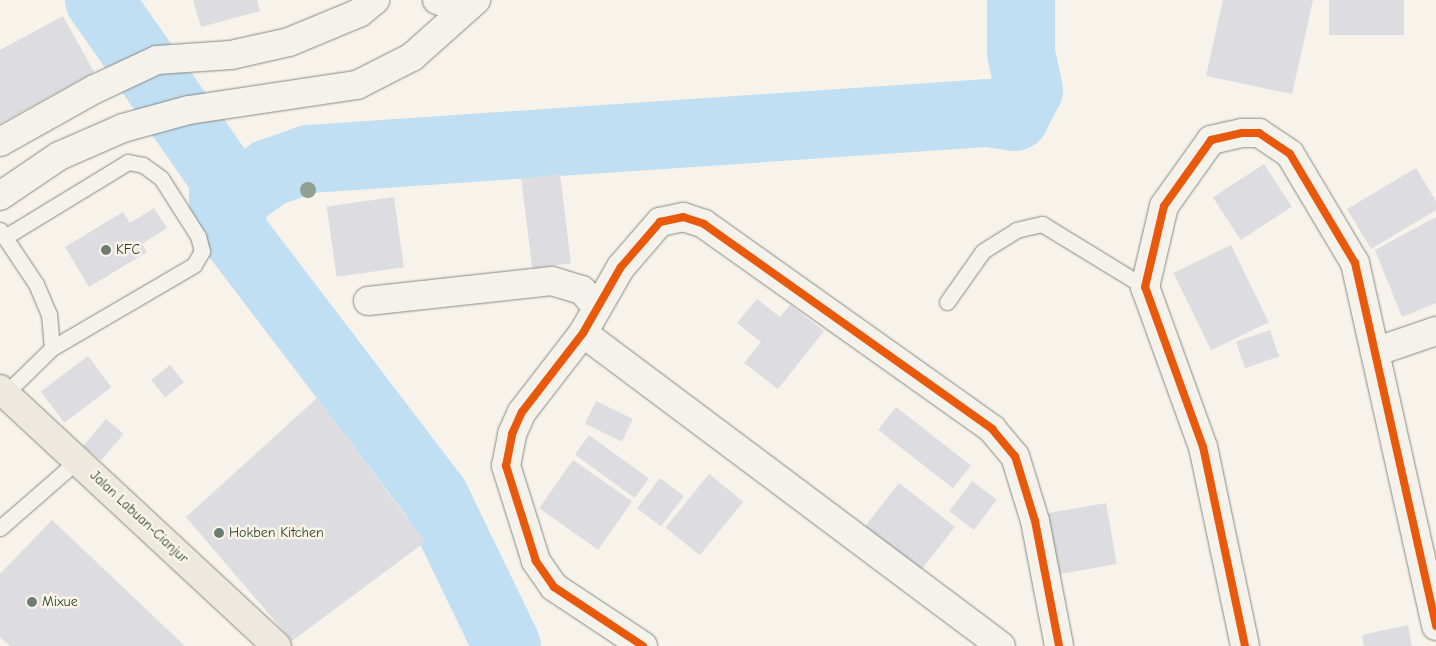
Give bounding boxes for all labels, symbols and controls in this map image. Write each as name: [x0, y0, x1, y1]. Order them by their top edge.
place label: KFC: [116, 242, 140, 258]
marker: KFC: [100, 244, 112, 256]
street label: Jalan Labuan-Cianjur: [86, 467, 192, 567]
place label: Hokben Kitchen: [229, 525, 324, 541]
marker: Hokben Kitchen: [213, 527, 225, 539]
place label: Mixue: [42, 594, 78, 610]
marker: Mixue: [26, 596, 38, 608]

